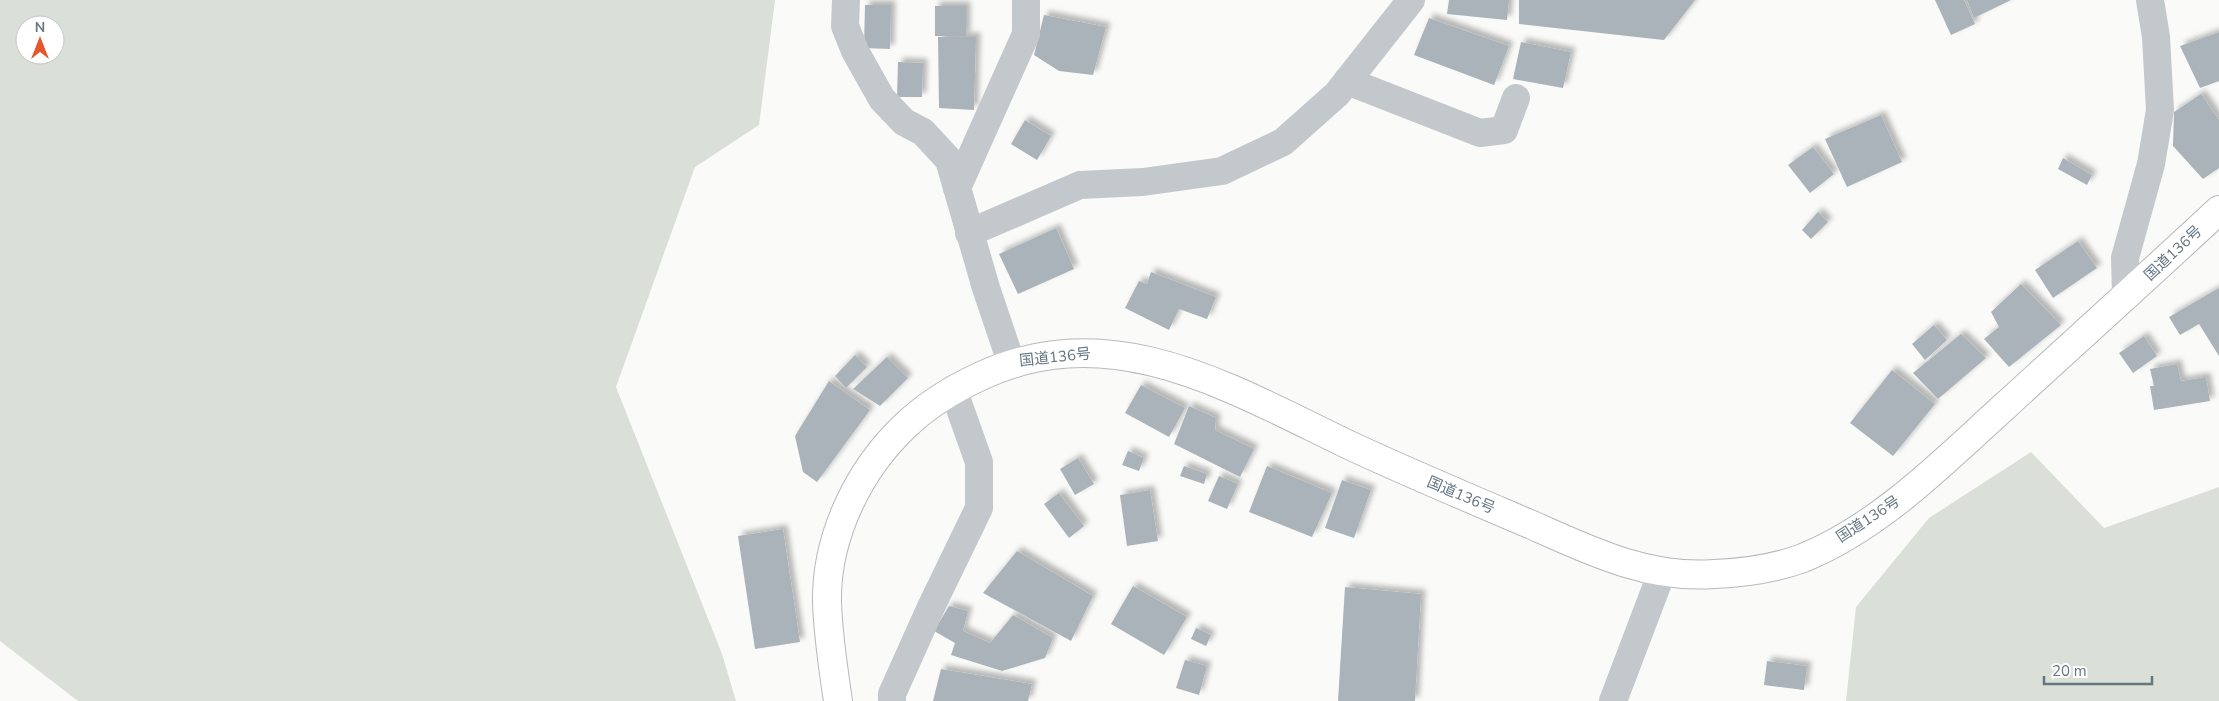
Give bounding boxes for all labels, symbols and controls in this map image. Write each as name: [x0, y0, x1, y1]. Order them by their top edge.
north arrow: [15, 15, 65, 65]
text: N: [35, 18, 45, 37]
street label: 国道136号: [2140, 221, 2206, 285]
street label: 国道136号: [1018, 343, 1092, 371]
street label: 国道136号: [1424, 472, 1498, 518]
street label: 国道136号: [1832, 491, 1904, 547]
scale bar: [2044, 654, 2152, 686]
text: 20 m: [2052, 661, 2087, 681]

